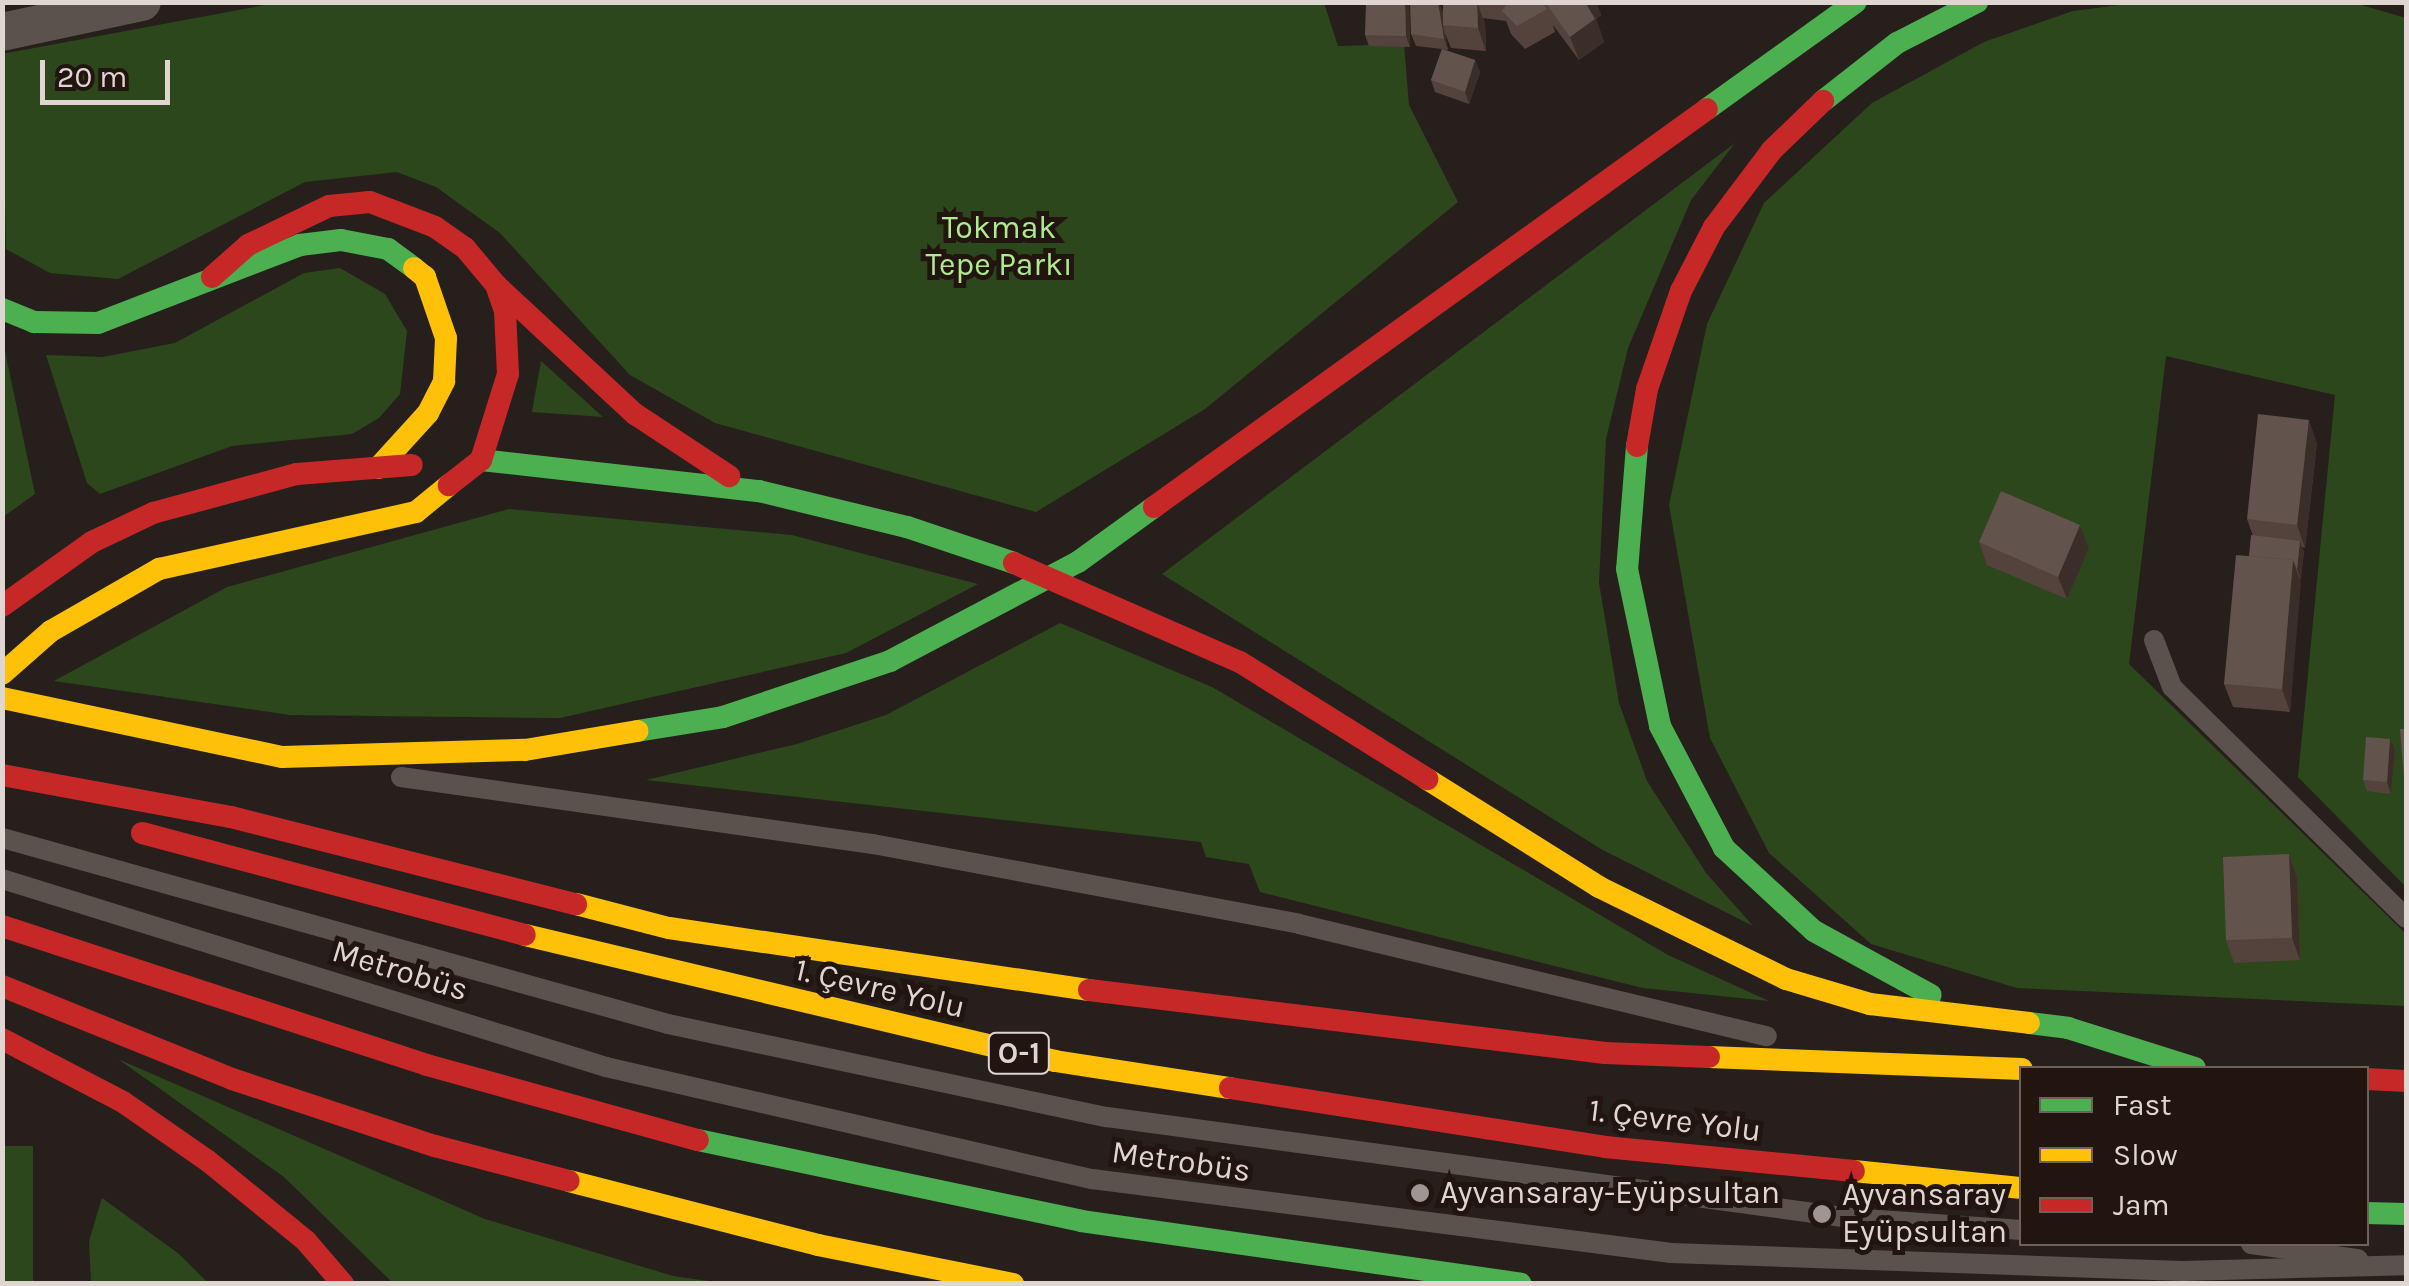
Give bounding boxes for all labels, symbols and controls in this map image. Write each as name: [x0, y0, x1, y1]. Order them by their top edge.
scale bar: [45, 40, 175, 102]
text: 20 m: [57, 59, 127, 95]
park label: Tokmak Tepe Parkı: [925, 210, 1073, 285]
street label: Metrobüs: [328, 932, 472, 1010]
street label: 1. Çevre Yolu: [791, 951, 969, 1027]
road number: O-1: [986, 1028, 1052, 1078]
legend: [2019, 1066, 2369, 1246]
text: Fast: [2113, 1087, 2172, 1123]
street label: 1. Çevre Yolu: [1587, 1091, 1763, 1151]
street label: Metrobüs: [1109, 1133, 1253, 1191]
text: Slow: [2113, 1137, 2178, 1173]
place label: Ayvansaray-Eyüpsultan: [1440, 1174, 1780, 1212]
place label: Ayvansaray Eyüpsultan: [1842, 1177, 2007, 1252]
marker: Ayvansaray-Eyüpsultan: [1409, 1182, 1431, 1204]
text: Jam: [2113, 1187, 2170, 1223]
marker: Ayvansaray Eyüpsultan: [1811, 1203, 1833, 1225]

